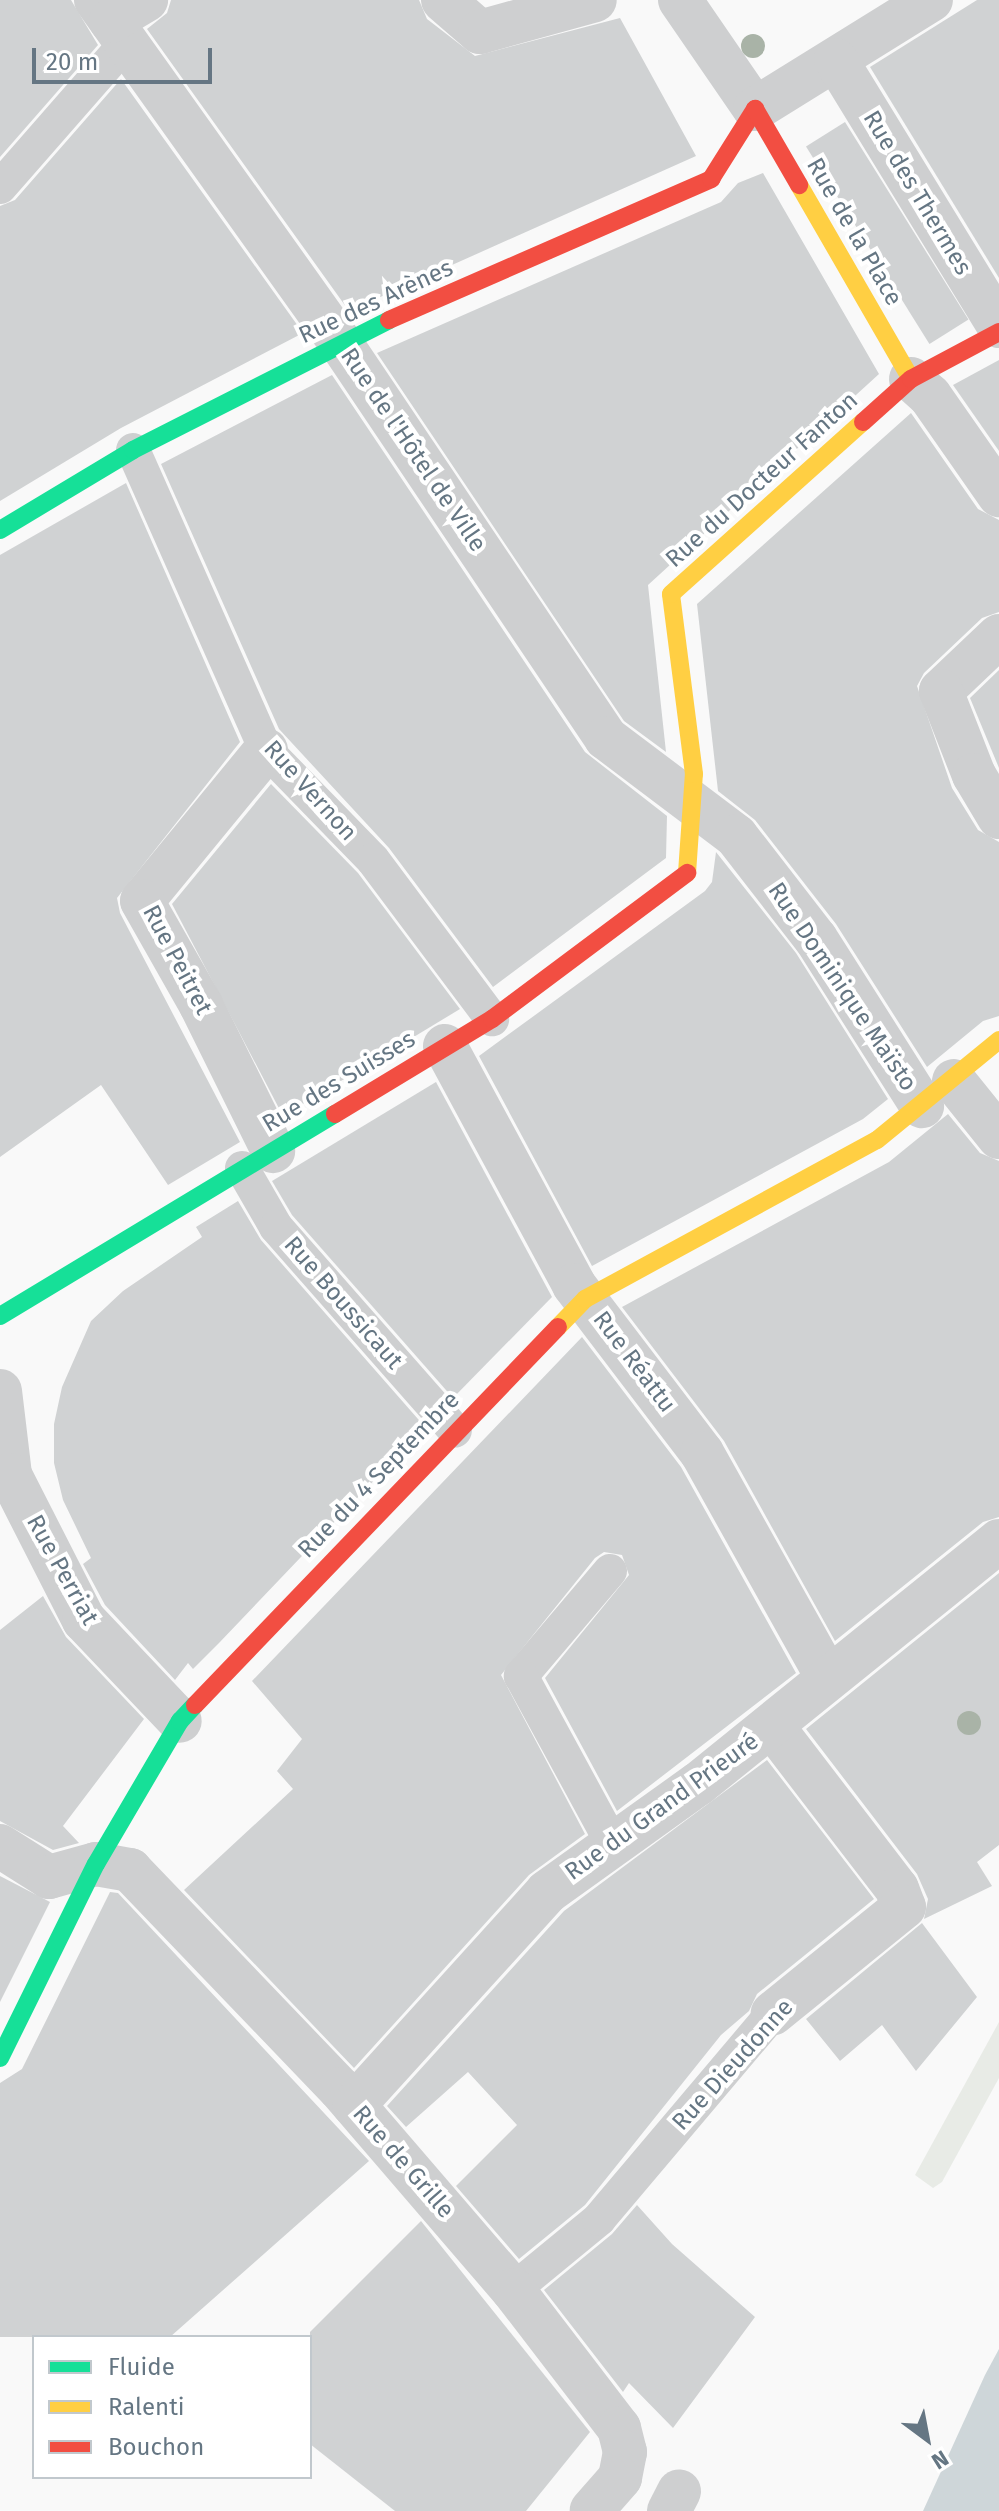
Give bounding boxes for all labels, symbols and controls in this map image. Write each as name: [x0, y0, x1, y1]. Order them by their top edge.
scale bar: [36, 32, 216, 82]
text: 20 m: [46, 48, 98, 76]
street label: Rue des Thermes: [857, 106, 977, 280]
street label: Rue de la Place: [800, 153, 908, 311]
street label: Rue des Arènes: [294, 254, 458, 350]
street label: Rue de l'Hôtel de Ville: [334, 343, 492, 557]
street label: Rue du Docteur Fanton: [660, 386, 864, 574]
street label: Rue Vernon: [257, 735, 363, 847]
street label: Rue Dominique Maïsto: [761, 877, 923, 1097]
street label: Rue Peitret: [136, 900, 218, 1020]
street label: Rue des Suisses: [257, 1025, 421, 1139]
street label: Rue Boussicaut: [278, 1231, 408, 1375]
street label: Rue Réattu: [587, 1306, 681, 1418]
street label: Rue du 4 Septembre: [292, 1386, 466, 1564]
street label: Rue Perriat: [20, 1510, 104, 1630]
street label: Rue du Grand Prieuré: [560, 1727, 764, 1887]
street label: Rue Dieudonne: [667, 1993, 799, 2137]
street label: Rue de Grille: [346, 2100, 460, 2224]
legend: [32, 2335, 312, 2479]
text: Fluide: [108, 2353, 175, 2381]
text: Ralenti: [108, 2393, 185, 2421]
north arrow: [887, 2399, 967, 2479]
text: Bouchon: [108, 2433, 204, 2461]
text: N: [927, 2444, 953, 2475]

